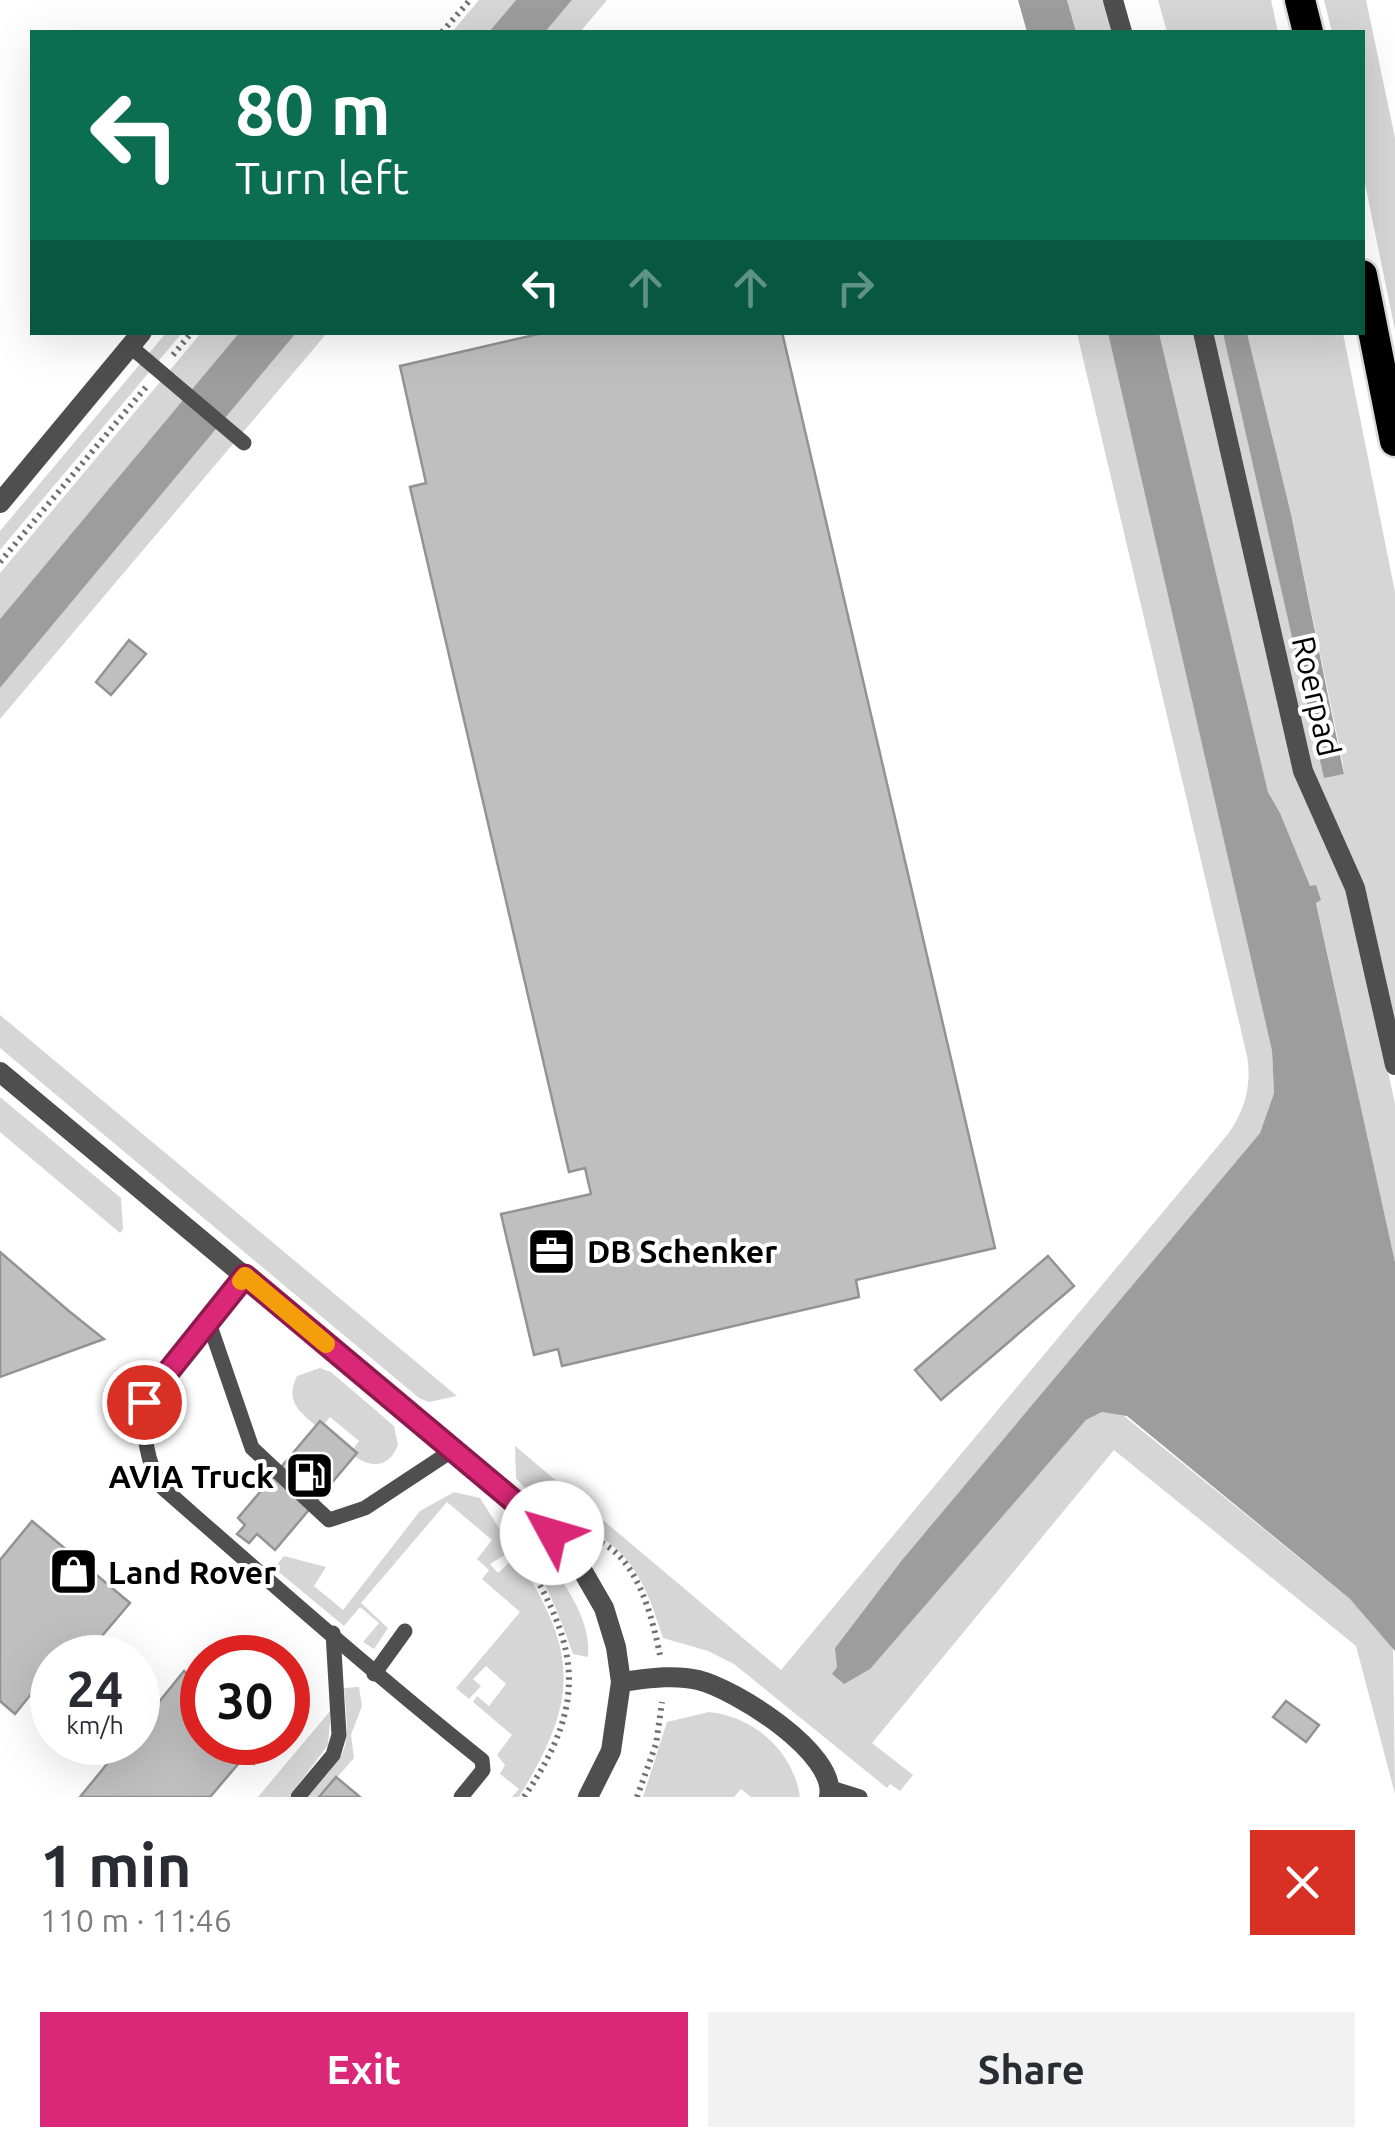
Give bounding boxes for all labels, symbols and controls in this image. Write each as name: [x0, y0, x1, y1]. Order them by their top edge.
icon: left: [70, 70, 200, 200]
text: 80 m: [235, 70, 391, 148]
text: Turn left: [235, 152, 409, 203]
icon: left: [513, 260, 568, 315]
icon: ahead: [618, 260, 673, 315]
icon: ahead: [723, 260, 778, 315]
icon: right: [828, 260, 883, 315]
street label: Roerpad: [1286, 632, 1348, 760]
office icon: DB Schenker: [526, 1225, 578, 1277]
place label: DB Schenker: [587, 1233, 777, 1269]
pin: [102, 1360, 187, 1445]
icon: arrive: [117, 1375, 172, 1430]
fuel station icon: AVIA Truck: [283, 1450, 335, 1502]
place label: AVIA Truck: [109, 1458, 274, 1494]
position arrow: [500, 1481, 604, 1585]
shop icon: Land Rover: [47, 1546, 99, 1598]
place label: Land Rover: [108, 1554, 276, 1590]
speed limit sign: 30: [180, 1635, 310, 1765]
text: 24: [67, 1660, 123, 1716]
text: km/h: [66, 1711, 124, 1739]
button: close: [1250, 1830, 1355, 1935]
text: 1 min: [40, 1831, 192, 1898]
text: 110 m · 11:46: [40, 1902, 232, 1938]
button: Exit: [40, 2012, 688, 2127]
button: Share: [708, 2012, 1355, 2127]

